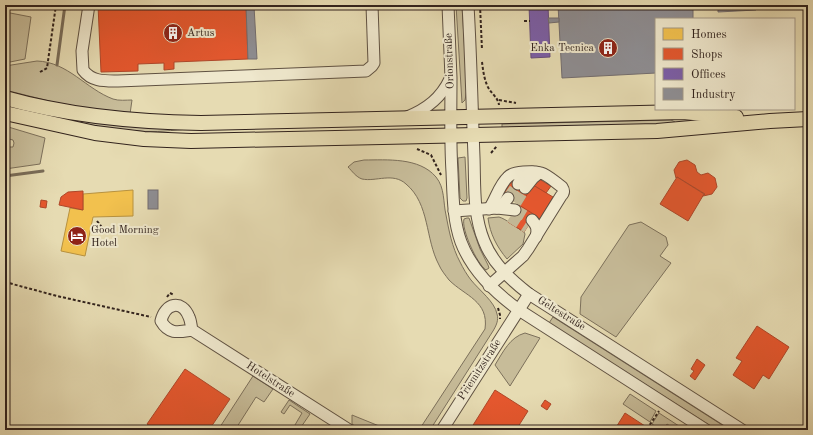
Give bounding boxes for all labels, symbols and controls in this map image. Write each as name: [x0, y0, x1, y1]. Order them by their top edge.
legend: [655, 18, 795, 110]
building icon: Artus: [162, 22, 184, 44]
place label: Artus: [187, 28, 215, 39]
text: Homes: [691, 29, 727, 41]
street label: Orionstraße: [444, 33, 456, 89]
building icon: Enka Tecnica: [597, 37, 619, 59]
place label: Enka Tecnica: [530, 43, 595, 54]
text: Shops: [691, 49, 722, 61]
text: Offices: [691, 69, 726, 81]
text: Industry: [691, 89, 736, 101]
hotel icon: Good Morning Hotel: [66, 225, 88, 247]
place label: Good Morning Hotel: [91, 225, 159, 249]
street label: Geltestraße: [535, 295, 587, 333]
street label: Priemitzstraße: [456, 338, 504, 402]
street label: Hotelstraße: [244, 360, 296, 400]

